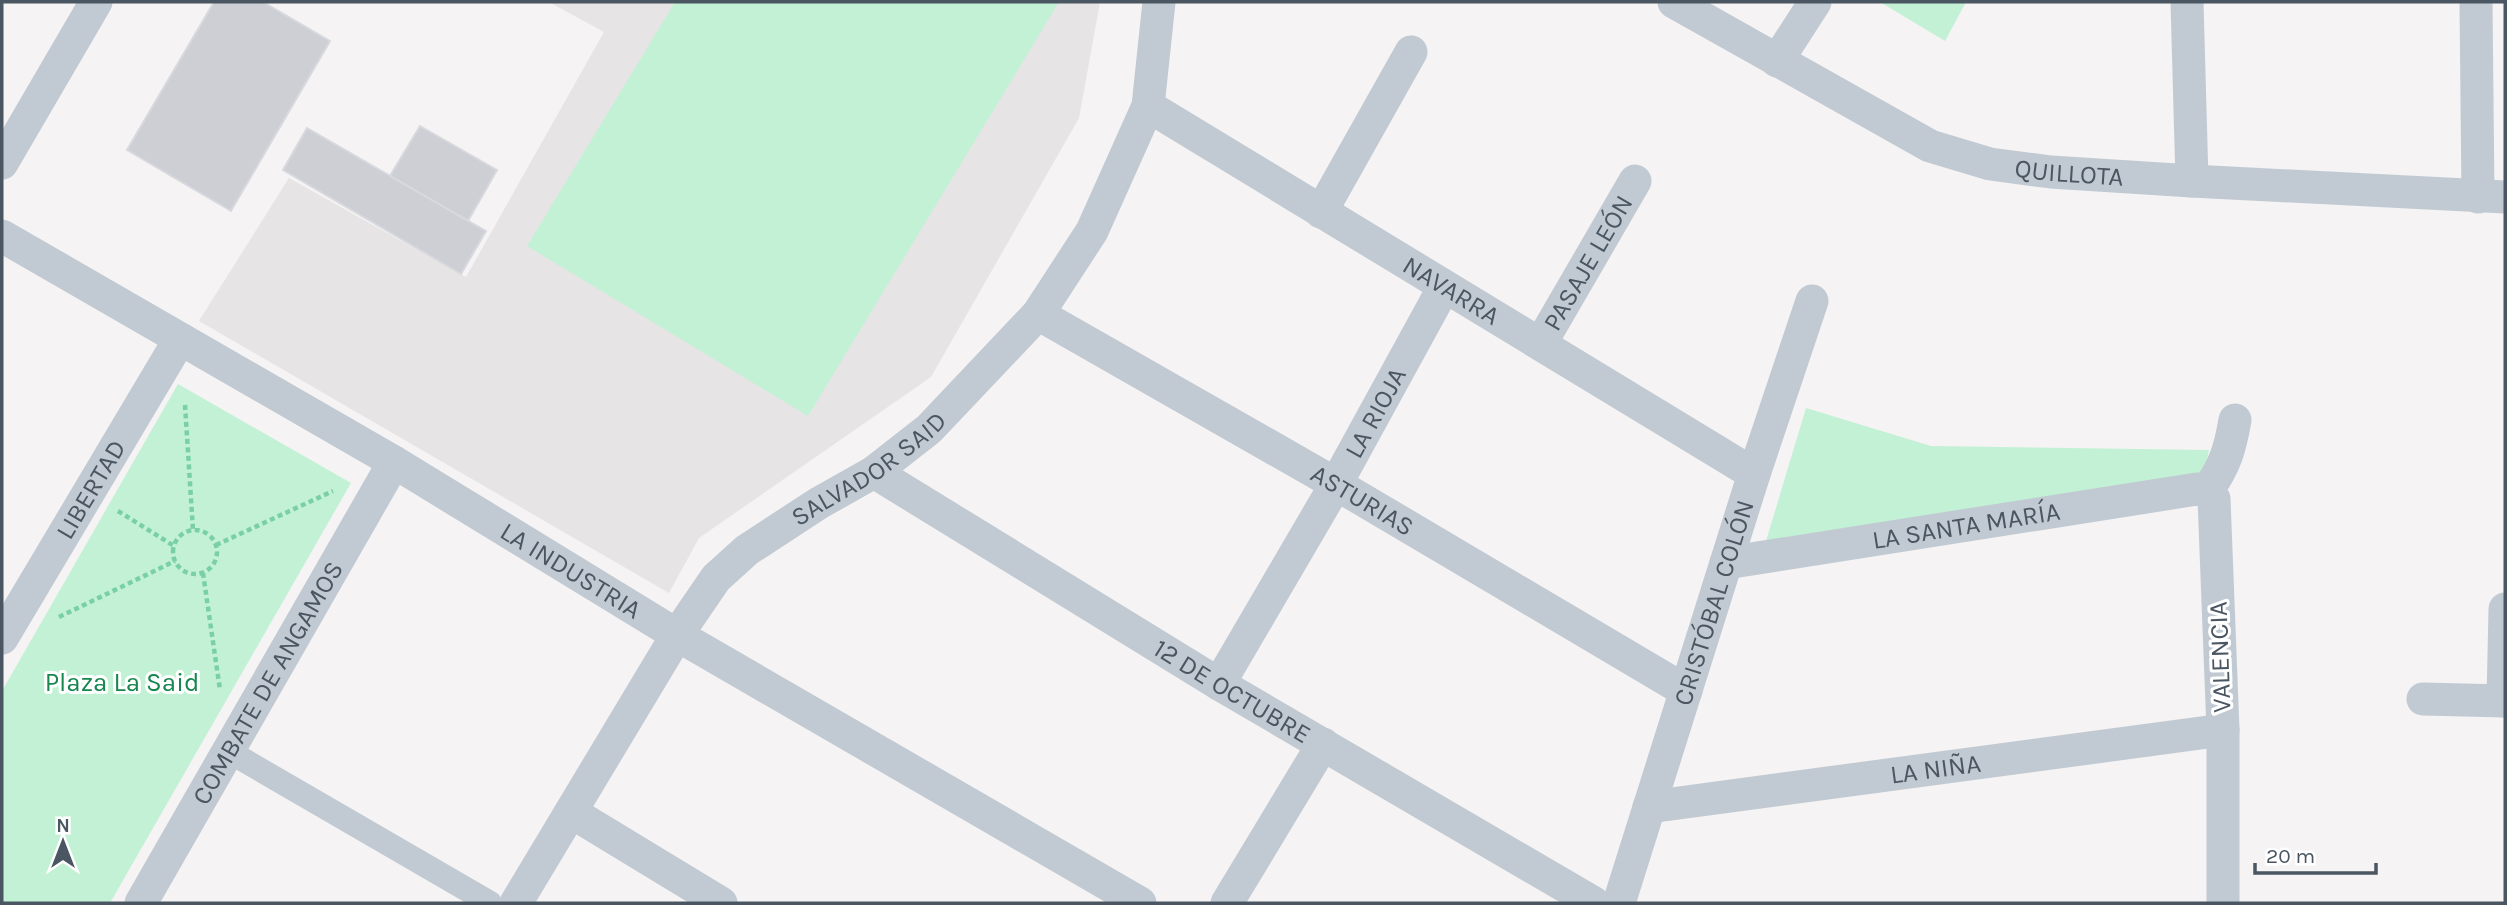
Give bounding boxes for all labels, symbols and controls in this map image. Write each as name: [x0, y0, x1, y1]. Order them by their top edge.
street label: QUILLOTA: [2013, 152, 2125, 192]
street label: PASAJE LEÓN: [1536, 189, 1639, 336]
street label: NAVARRA: [1397, 249, 1506, 331]
street label: LA RIOJA: [1338, 362, 1412, 463]
street label: SALVADOR SAID: [785, 405, 953, 533]
street label: LIBERTAD: [49, 434, 132, 545]
street label: ASTURIAS: [1305, 457, 1420, 542]
street label: LA SANTA MARÍA: [1870, 495, 2062, 555]
street label: CRISTÓBAL COLÓN: [1667, 496, 1760, 709]
street label: LA INDUSTRIA: [495, 515, 647, 625]
street label: COMBATE DE ANGAMOS: [185, 555, 349, 810]
street label: VALENCIA: [2203, 601, 2237, 713]
street label: 12 DE OCTUBRE: [1148, 632, 1316, 750]
park label: Plaza La Said: [45, 667, 199, 698]
street label: LA NIÑA: [1888, 747, 1983, 790]
north arrow: [28, 807, 98, 877]
text: N: [56, 815, 70, 837]
scale bar: [2255, 832, 2376, 876]
text: 20 m: [2266, 844, 2315, 868]

